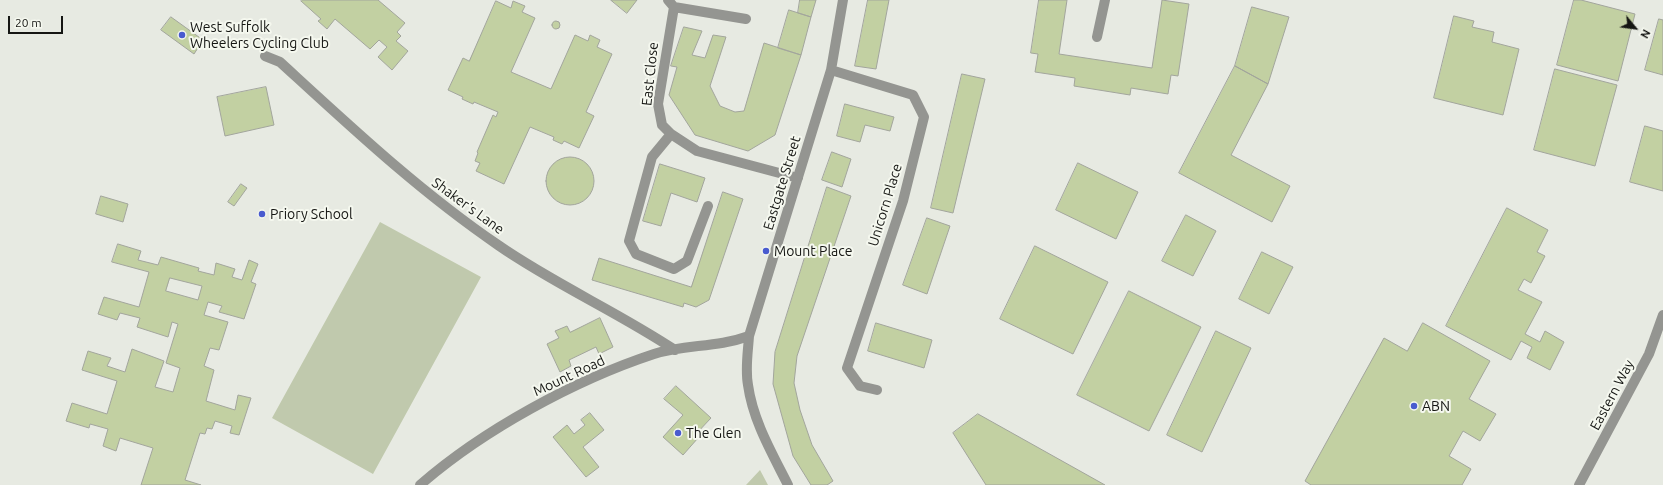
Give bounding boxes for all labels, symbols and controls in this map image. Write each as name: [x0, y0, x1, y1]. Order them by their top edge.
scale bar: [10, 8, 65, 34]
north arrow: [1615, 8, 1655, 48]
text: 20 m: [15, 16, 42, 29]
place label: West Suffolk Wheelers Cycling Club: [190, 19, 329, 52]
text: N: [1638, 27, 1653, 40]
marker: West Suffolk Wheelers Cycling Club: [177, 30, 187, 40]
street label: East Close: [638, 41, 662, 107]
street label: Eastgate Street: [760, 134, 804, 232]
street label: Unicorn Place: [864, 162, 906, 248]
street label: Shaker's Lane: [429, 174, 507, 238]
place label: Priory School: [270, 206, 353, 222]
marker: Priory School: [257, 209, 267, 219]
place label: Mount Place: [774, 243, 853, 259]
marker: Mount Place: [761, 246, 771, 256]
street label: Mount Road: [530, 352, 608, 400]
street label: Eastern Way: [1586, 357, 1638, 433]
place label: ABN: [1422, 398, 1450, 414]
marker: ABN: [1409, 401, 1419, 411]
place label: The Glen: [686, 425, 741, 441]
marker: The Glen: [673, 428, 683, 438]

